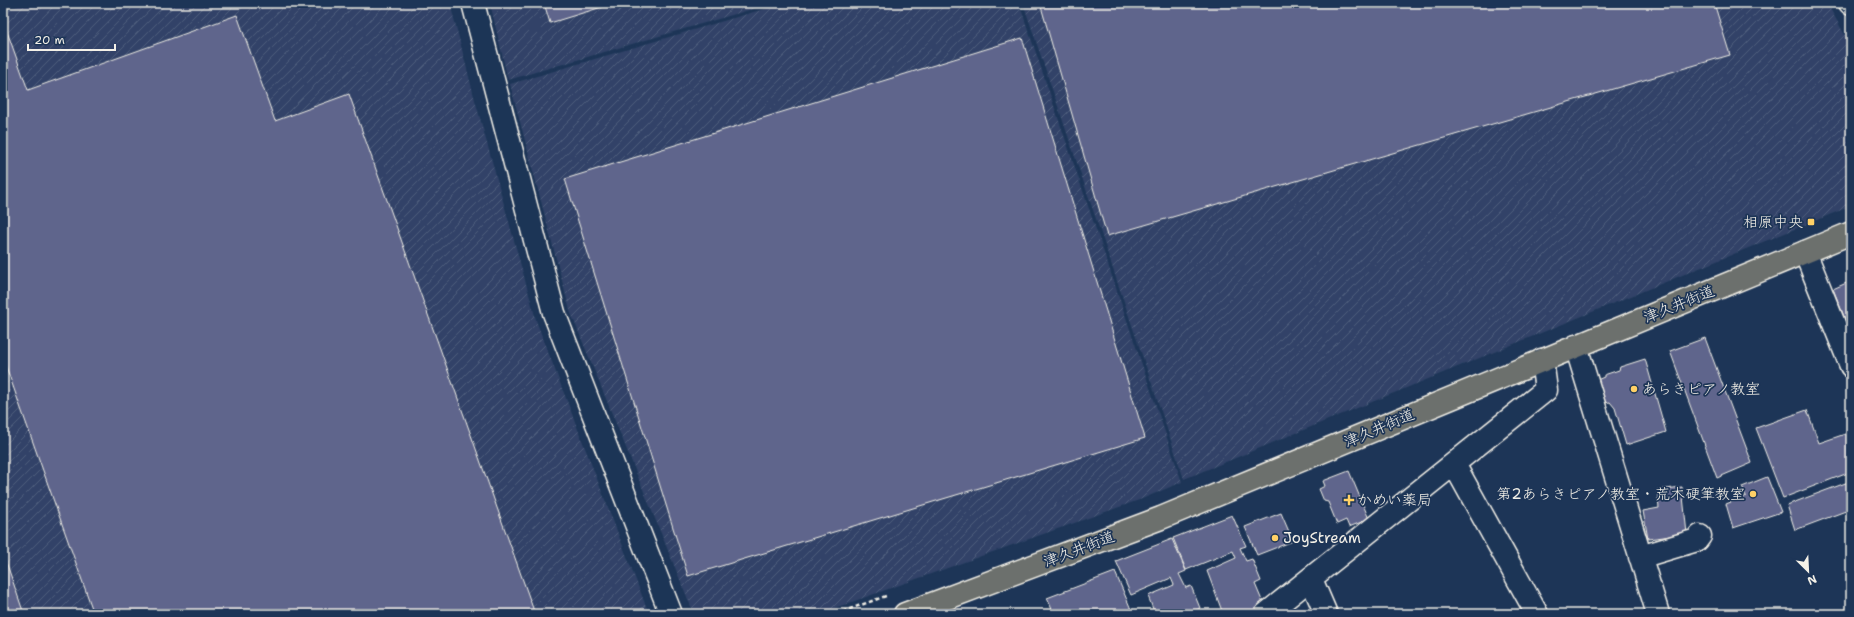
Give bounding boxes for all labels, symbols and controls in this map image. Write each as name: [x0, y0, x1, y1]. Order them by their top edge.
scale bar: [28, 26, 115, 52]
text: 20 m: [34, 32, 65, 48]
place label: 相原中央: [1743, 212, 1803, 232]
marker: 相原中央: [1806, 217, 1816, 227]
street label: 津久井街道: [1640, 281, 1718, 327]
place label: あらきピアノ教室: [1642, 379, 1760, 399]
marker: あらきピアノ教室: [1629, 384, 1639, 394]
street label: 津久井街道: [1341, 404, 1417, 452]
place label: 第2あらきピアノ教室・荒木硬筆教室: [1496, 484, 1745, 504]
marker: 第2あらきピアノ教室・荒木硬筆教室: [1748, 489, 1758, 499]
place label: かめい薬局: [1357, 490, 1432, 510]
marker: かめい薬局: [1344, 495, 1354, 505]
street label: 津久井街道: [1040, 526, 1118, 572]
place label: JoyStream: [1283, 528, 1361, 548]
marker: JoyStream: [1270, 533, 1280, 543]
north arrow: [1788, 551, 1828, 591]
text: N: [1805, 571, 1819, 588]

